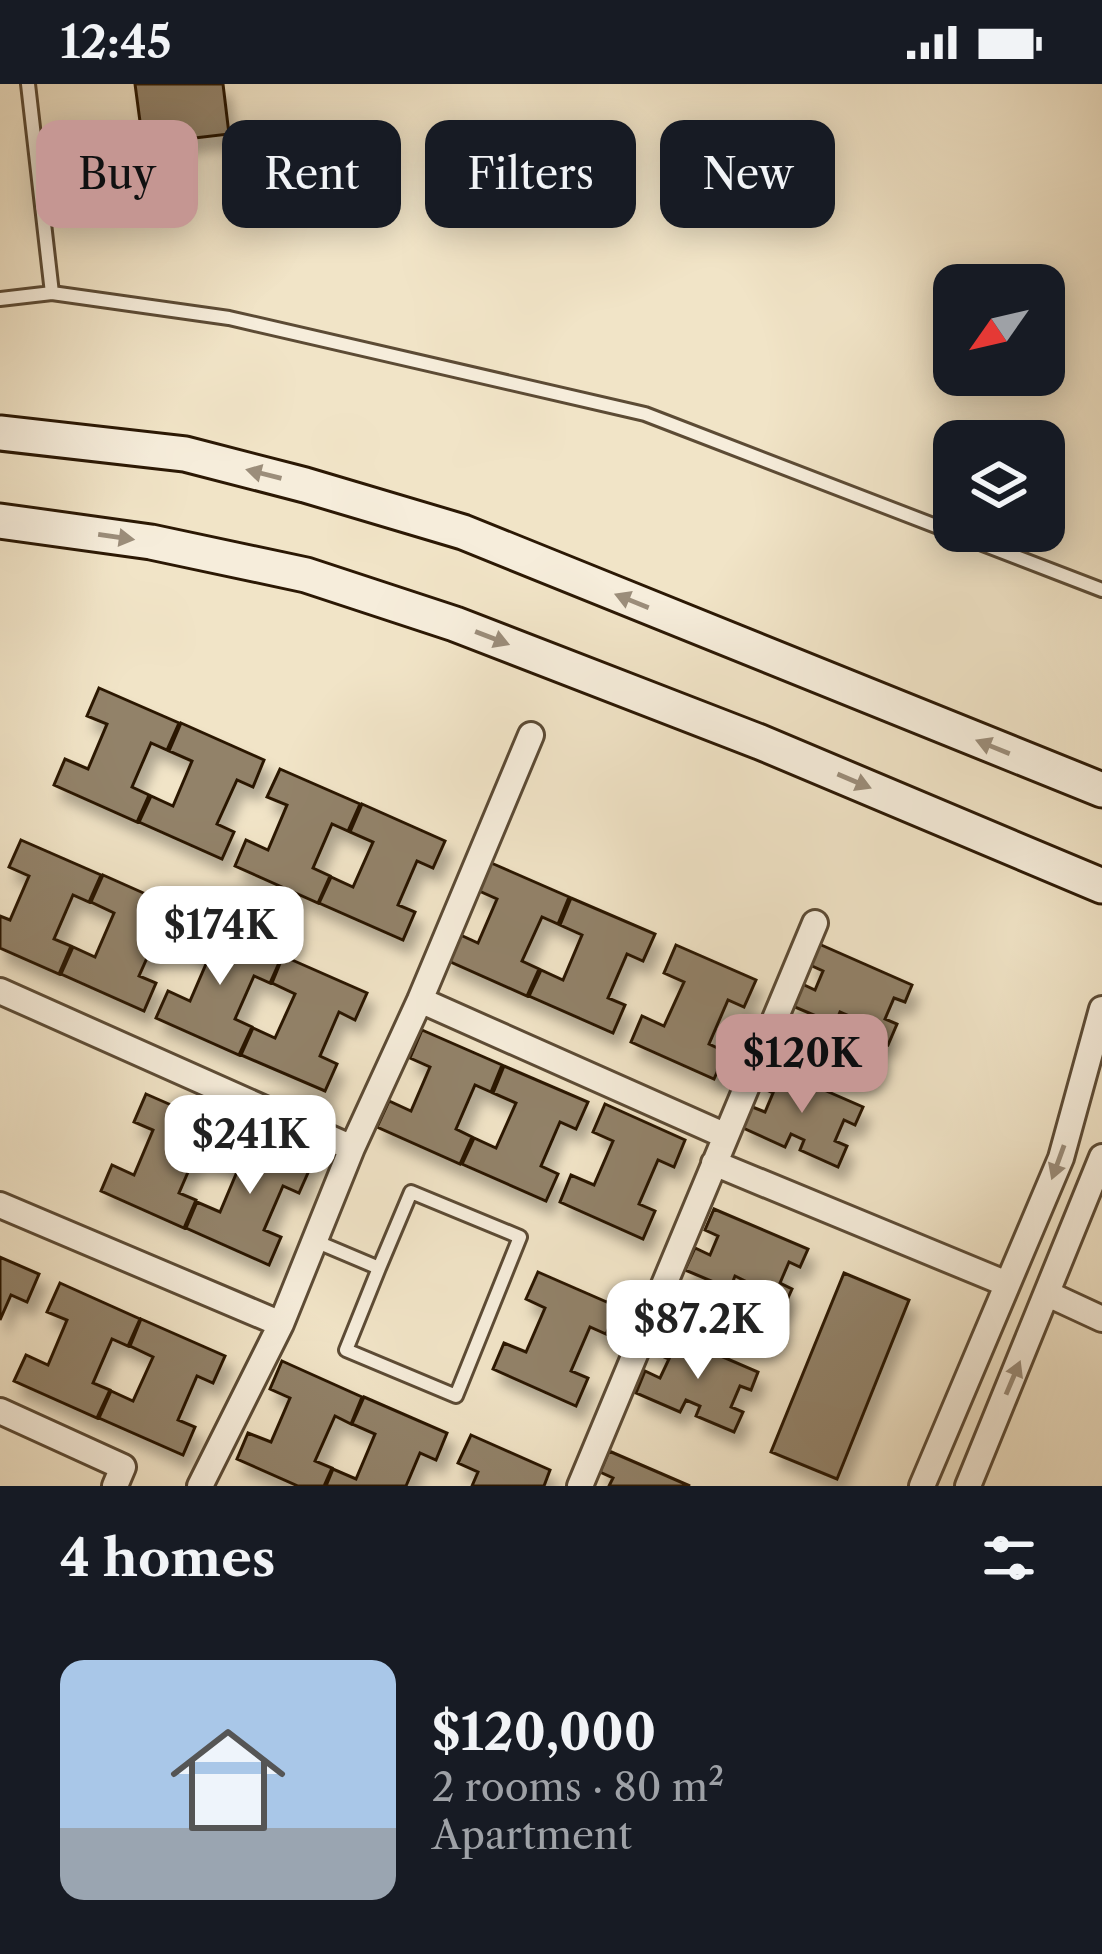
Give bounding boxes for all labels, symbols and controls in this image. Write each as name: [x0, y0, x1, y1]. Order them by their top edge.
text: 12:45: [60, 14, 172, 70]
chip: Buy: [36, 120, 198, 228]
chip: Rent: [222, 120, 401, 228]
chip: Filters: [425, 120, 636, 228]
chip: New: [660, 120, 835, 228]
north arrow: [933, 264, 1065, 396]
map controls: [933, 264, 1065, 552]
button: layers: [933, 420, 1065, 552]
one-way arrow: [245, 464, 282, 483]
one-way arrow: [98, 528, 135, 547]
one-way arrow: [613, 591, 649, 610]
one-way arrow: [474, 629, 510, 648]
one-way arrow: [975, 737, 1011, 756]
one-way arrow: [837, 772, 873, 791]
pin: $174K: [136, 886, 304, 988]
text: $174K: [164, 901, 276, 949]
pin: $120K: [718, 1014, 886, 1116]
text: $120K: [743, 1029, 861, 1077]
pin: $241K: [166, 1095, 334, 1197]
text: $241K: [192, 1110, 308, 1158]
one-way arrow: [1048, 1144, 1067, 1180]
pin: $87.2K: [600, 1280, 796, 1382]
text: $87.2K: [634, 1295, 763, 1343]
one-way arrow: [1004, 1360, 1023, 1396]
icon: filters: [976, 1525, 1042, 1591]
text: 4 homes: [60, 1527, 275, 1589]
text: $120,000: [432, 1701, 656, 1763]
icon: home: [156, 1708, 300, 1852]
text: 2 rooms · 80 m²: [432, 1763, 724, 1811]
text: Apartment: [432, 1811, 632, 1859]

